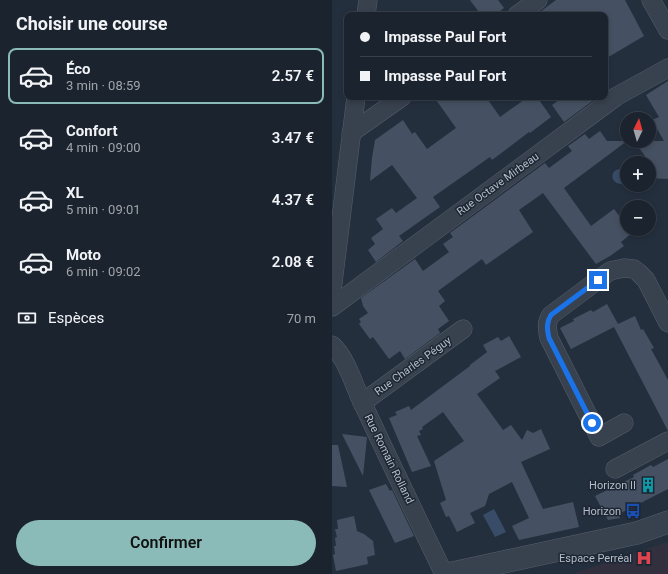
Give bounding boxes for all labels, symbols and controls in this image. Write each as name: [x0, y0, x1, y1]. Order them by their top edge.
text: Choisir une course: [16, 13, 167, 34]
text: Impasse Paul Fort: [384, 28, 506, 46]
icon: car: [18, 58, 54, 94]
text: Éco: [66, 60, 91, 78]
text: 2.57 €: [272, 67, 314, 85]
text: Impasse Paul Fort: [384, 67, 506, 85]
text: 3 min · 08:59: [66, 78, 141, 93]
north arrow: [620, 112, 656, 148]
map controls: [620, 112, 656, 236]
icon: car: [18, 120, 54, 156]
text: Confort: [66, 122, 117, 140]
text: 3.47 €: [272, 129, 314, 147]
text: 4 min · 09:00: [66, 140, 141, 155]
street label: Rue Octave Mirbeau: [454, 150, 542, 218]
button: +: [620, 156, 656, 192]
icon: car: [18, 182, 54, 218]
text: XL: [66, 184, 84, 202]
text: 4.37 €: [272, 191, 314, 209]
button: −: [620, 200, 656, 236]
text: 5 min · 09:01: [66, 202, 141, 217]
icon: car: [18, 244, 54, 280]
text: Moto: [66, 246, 101, 264]
text: 2.08 €: [272, 253, 314, 271]
text: 6 min · 09:02: [66, 264, 141, 279]
route end: [589, 271, 607, 289]
icon: cash: [16, 307, 38, 329]
text: Espèces: [48, 309, 104, 327]
text: 70 m: [287, 311, 316, 326]
street label: Rue Charles Péguy: [372, 333, 454, 398]
street label: Rue Romain Rolland: [362, 412, 416, 506]
route start: [583, 414, 601, 432]
building icon: Horizon II: [639, 476, 657, 494]
place label: Horizon II: [589, 479, 636, 492]
bus stop icon: Horizon: [624, 502, 642, 520]
place label: Horizon: [583, 505, 621, 518]
button: Confirmer: [16, 520, 316, 566]
hospital icon: Espace Perréal: [635, 549, 653, 567]
place label: Espace Perréal: [559, 552, 632, 565]

